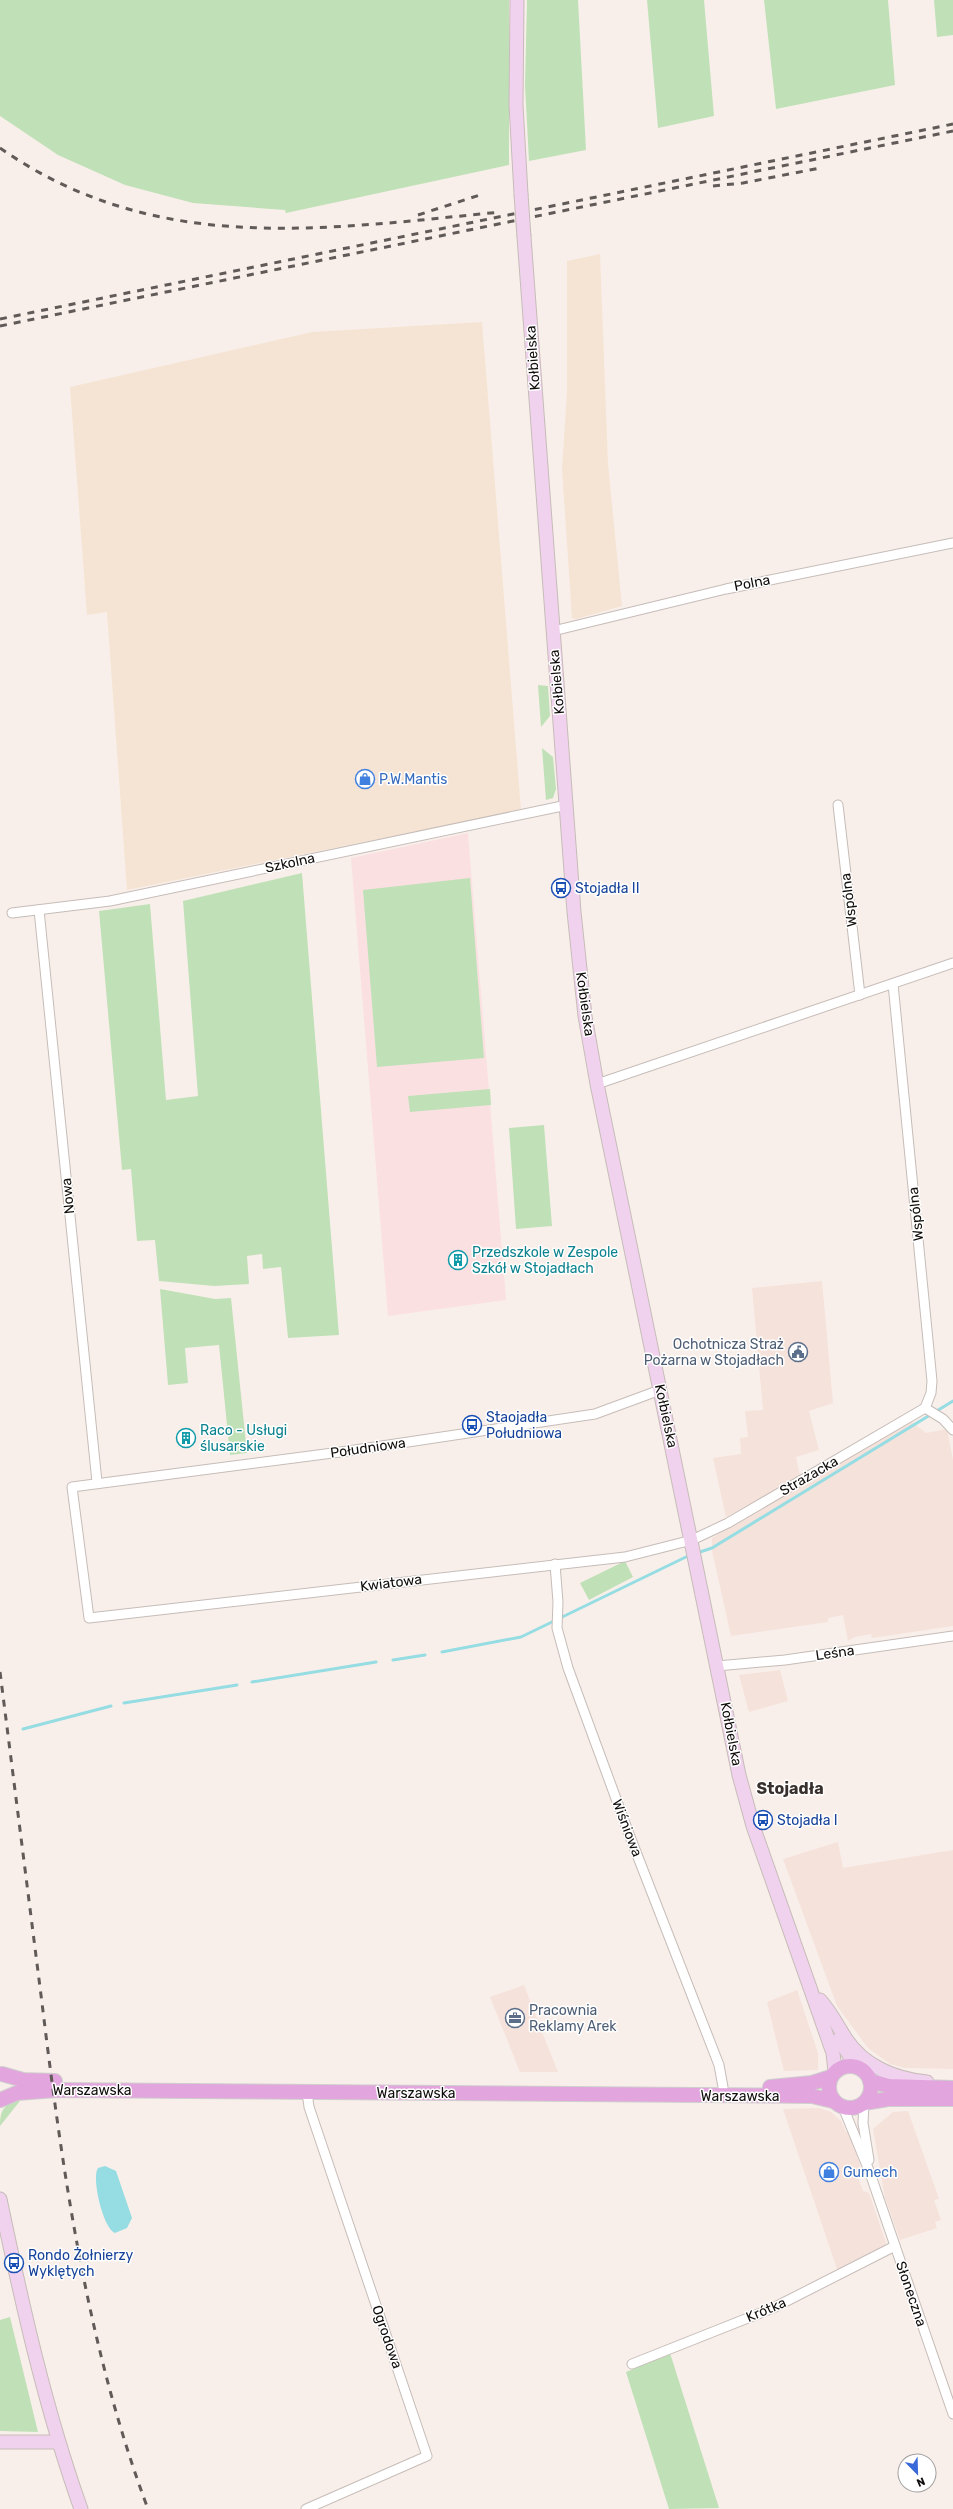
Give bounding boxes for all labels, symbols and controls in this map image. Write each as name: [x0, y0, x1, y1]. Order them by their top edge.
street label: Kołbielska: [522, 325, 544, 391]
street label: Polna: [732, 571, 772, 595]
street label: Kołbielska: [546, 649, 568, 715]
shop icon: P.W.Mantis: [354, 768, 376, 790]
place label: P.W.Mantis: [379, 771, 447, 788]
street label: Szkolna: [264, 849, 316, 877]
street label: Wspólna: [837, 872, 861, 928]
bus stop icon: Stojadła II: [550, 877, 572, 899]
place label: Stojadła II: [575, 880, 640, 897]
street label: Kołbielska: [572, 971, 598, 1037]
street label: Nowa: [58, 1177, 78, 1215]
street label: Wspólna: [905, 1186, 927, 1242]
place label: Przedszkole w Zespole Szkół w Stojadłach: [472, 1244, 618, 1277]
building icon: Przedszkole w Zespole Szkół w Stojadłach: [447, 1249, 469, 1271]
place label: Ochotnicza Straż Pożarna w Stojadłach: [644, 1336, 784, 1369]
public building icon: Ochotnicza Straż Pożarna w Stojadłach: [787, 1341, 809, 1363]
street label: Kołbielska: [651, 1383, 681, 1449]
place label: Staojadła Południowa: [486, 1409, 562, 1442]
bus stop icon: Staojadła Południowa: [461, 1414, 483, 1436]
place label: Raco - Usługi ślusarskie: [200, 1422, 287, 1455]
building icon: Raco - Usługi ślusarskie: [175, 1427, 197, 1449]
street label: Południowa: [329, 1434, 407, 1462]
street label: Strażacka: [777, 1453, 841, 1499]
street label: Kwiatowa: [359, 1571, 423, 1595]
street label: Leśna: [815, 1642, 855, 1664]
street label: Kołbielska: [716, 1701, 746, 1767]
district label: Stojadła: [756, 1779, 824, 1798]
street label: Wiśniowa: [608, 1797, 646, 1859]
bus stop icon: Stojadła I: [752, 1809, 774, 1831]
place label: Stojadła I: [777, 1812, 838, 1829]
place label: Pracownia Reklamy Arek: [529, 2002, 617, 2035]
office icon: Pracownia Reklamy Arek: [504, 2007, 526, 2029]
street label: Warszawska: [53, 2082, 131, 2099]
street label: Warszawska: [377, 2085, 455, 2102]
street label: Warszawska: [701, 2088, 779, 2105]
shop icon: Gumech: [818, 2161, 840, 2183]
place label: Gumech: [843, 2164, 898, 2181]
place label: Rondo Żołnierzy Wyklętych: [28, 2247, 134, 2280]
bus stop icon: Rondo Żołnierzy Wyklętych: [3, 2252, 25, 2274]
street label: Słoneczna: [892, 2259, 930, 2329]
street label: Krótka: [743, 2294, 789, 2326]
street label: Ogrodowa: [368, 2303, 406, 2371]
north arrow: [897, 2453, 937, 2493]
text: N: [914, 2474, 927, 2489]

